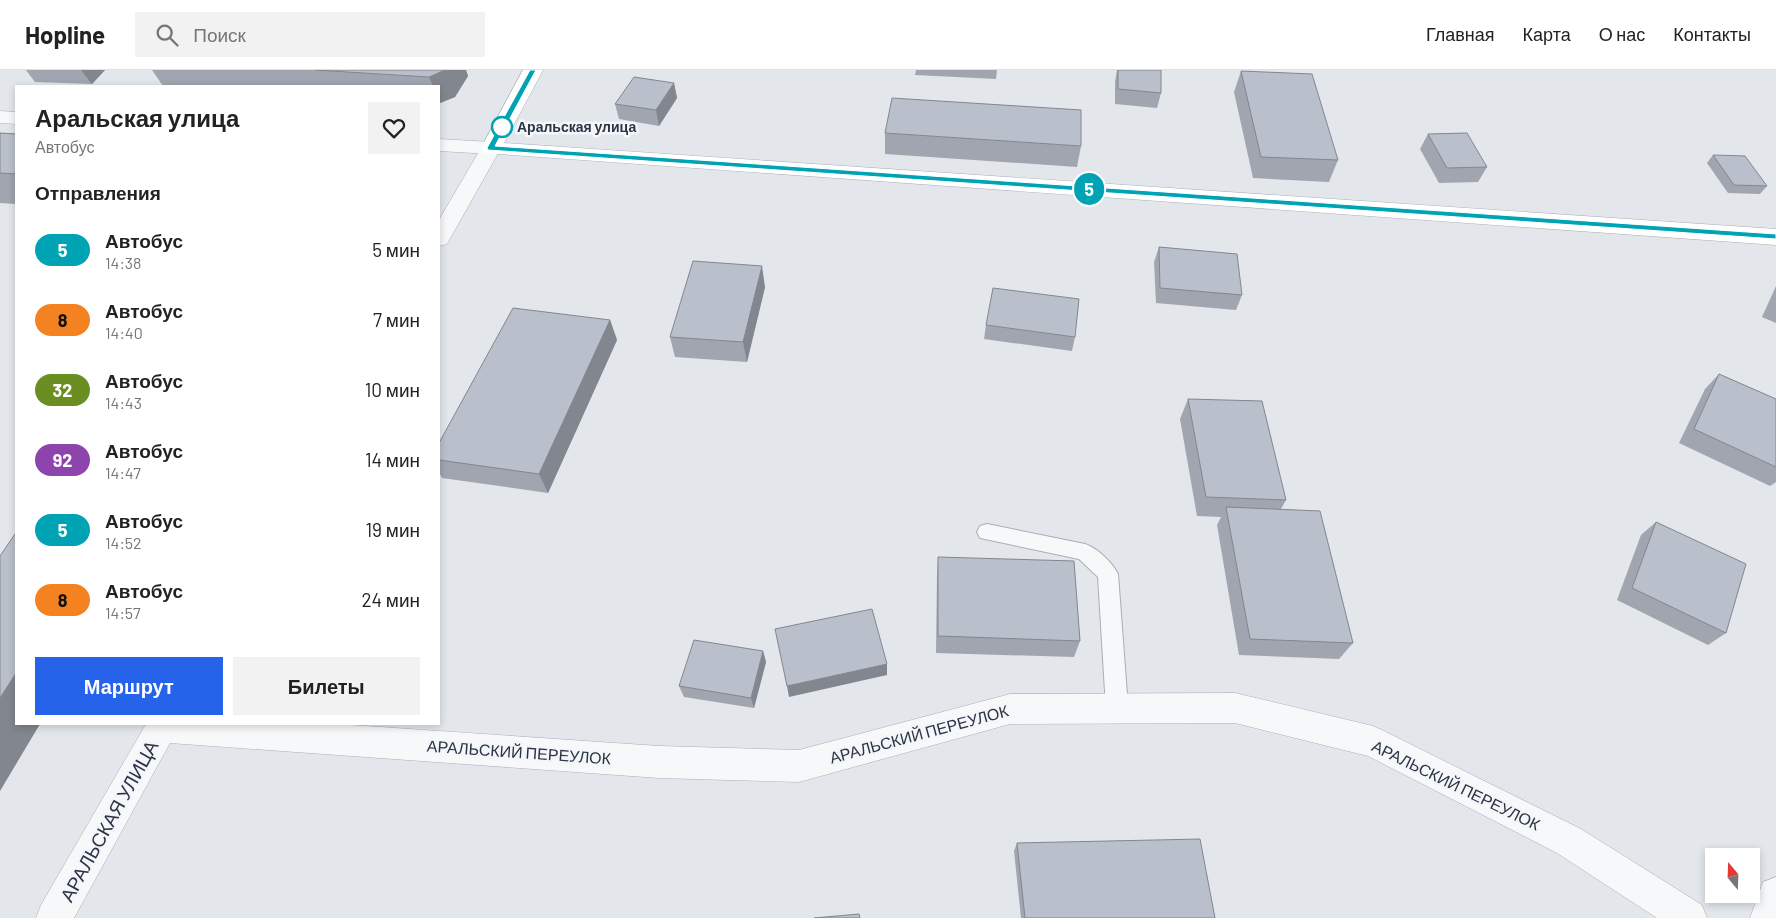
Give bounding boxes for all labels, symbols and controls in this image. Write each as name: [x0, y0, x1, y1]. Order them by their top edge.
search box: [135, 12, 485, 57]
text: Hopline: [25, 20, 105, 49]
icon: search: [153, 21, 181, 49]
text: Поиск: [193, 23, 246, 46]
text: Главная: [1426, 23, 1495, 45]
text: Карта: [1523, 23, 1571, 45]
text: О нас: [1599, 23, 1645, 45]
text: Контакты: [1673, 23, 1751, 45]
button: heart: [368, 102, 420, 154]
text: Аральская улица: [35, 103, 239, 132]
marker: Аральская улица: [491, 116, 513, 138]
place label: Аральская улица: [517, 118, 636, 135]
text: Автобус: [35, 137, 95, 156]
line badge: 5: [1073, 173, 1105, 205]
text: 5: [1084, 178, 1094, 200]
text: Отправления: [35, 181, 161, 204]
text: Автобус: [105, 229, 183, 252]
text: 5 мин: [372, 238, 420, 261]
text: 5: [58, 239, 67, 261]
text: 14:38: [105, 253, 141, 272]
text: Автобус: [105, 299, 183, 322]
text: 7 мин: [373, 308, 420, 331]
text: 8: [58, 309, 67, 331]
text: 14:40: [105, 323, 143, 342]
text: Автобус: [105, 369, 183, 392]
text: 10 мин: [365, 378, 420, 401]
text: 32: [53, 379, 72, 401]
text: 14:43: [105, 393, 142, 412]
text: Автобус: [105, 439, 183, 462]
text: 14 мин: [365, 448, 420, 471]
text: 92: [53, 449, 72, 471]
text: 14:47: [105, 463, 141, 482]
text: Автобус: [105, 509, 183, 532]
text: 19 мин: [365, 518, 420, 541]
text: 5: [58, 519, 67, 541]
text: 14:52: [105, 533, 142, 552]
text: Автобус: [105, 579, 183, 602]
text: 24 мин: [361, 588, 420, 611]
text: 8: [58, 589, 67, 611]
text: 14:57: [105, 603, 141, 622]
button: Маршрут: [35, 657, 223, 715]
button: Билеты: [233, 657, 420, 715]
street label: АРАЛЬСКИЙ ПЕРЕУЛОК: [827, 700, 1011, 767]
street label: АРАЛЬСКАЯ УЛИЦА: [55, 736, 163, 905]
street label: АРАЛЬСКИЙ ПЕРЕУЛОК: [426, 736, 612, 767]
street label: АРАЛЬСКИЙ ПЕРЕУЛОК: [1369, 736, 1544, 834]
north arrow: [1705, 848, 1760, 902]
map controls: [1705, 848, 1760, 903]

